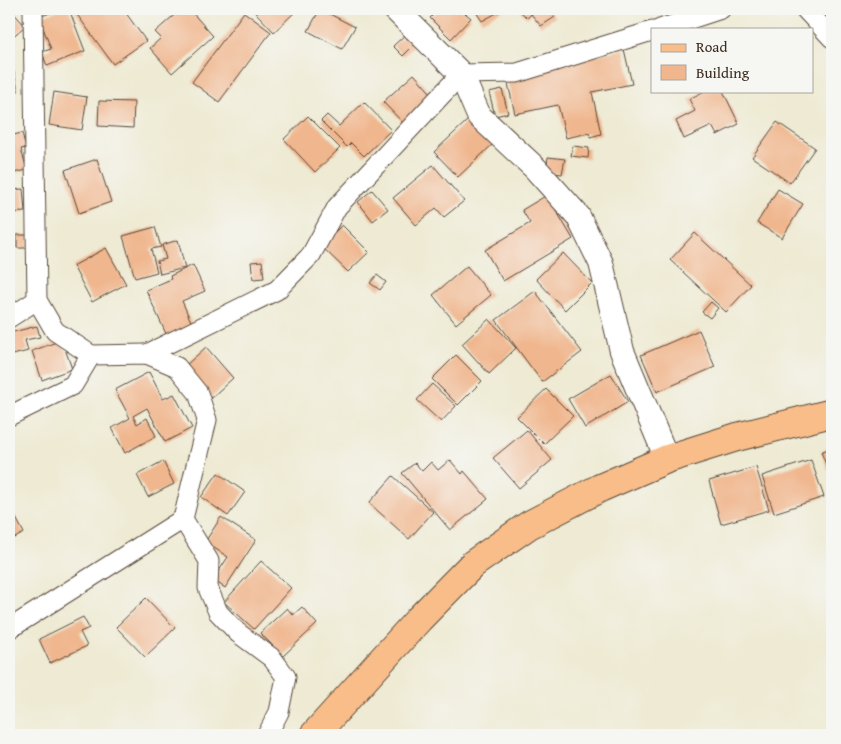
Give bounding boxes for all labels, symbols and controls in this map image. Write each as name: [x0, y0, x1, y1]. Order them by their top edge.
legend: [651, 28, 814, 92]
text: Road: [696, 36, 727, 57]
text: Building: [696, 62, 750, 83]

